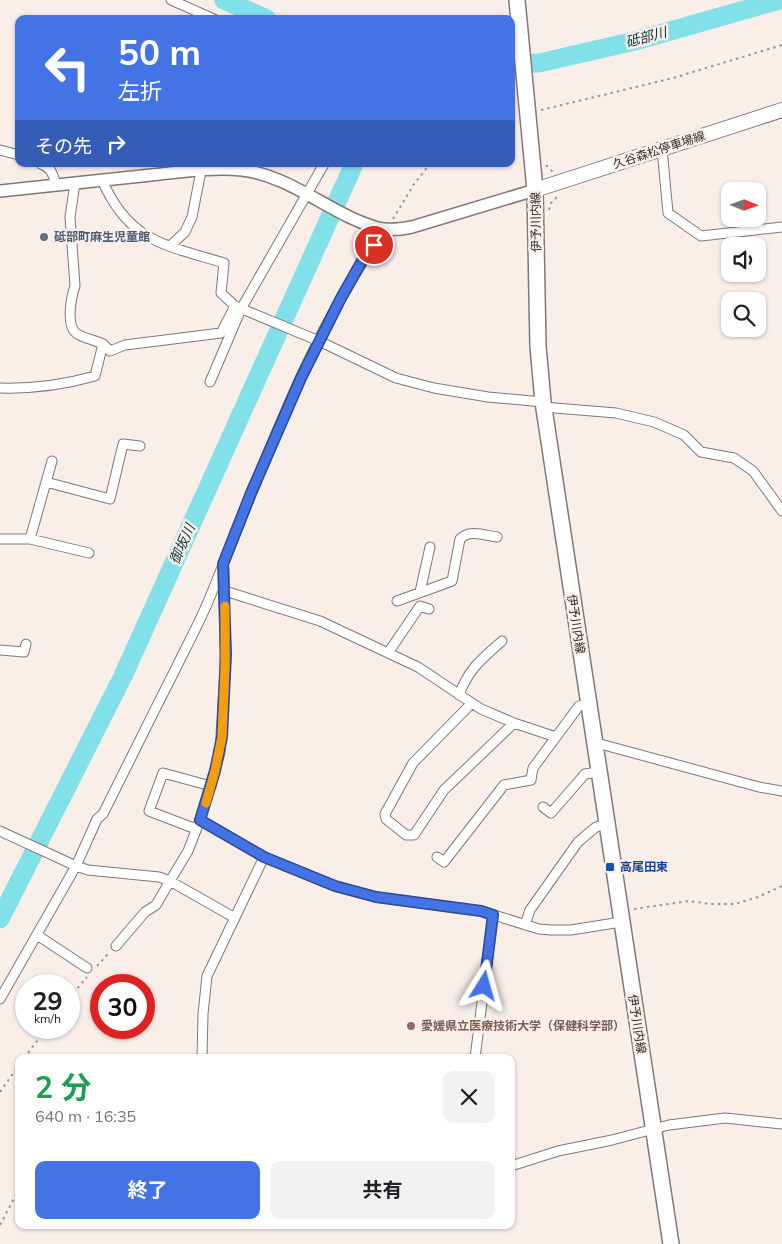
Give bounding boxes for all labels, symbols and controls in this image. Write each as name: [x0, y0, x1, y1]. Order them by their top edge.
water label: 砥部川: [623, 22, 671, 51]
text: 50 m: [118, 30, 201, 74]
icon: left: [35, 35, 100, 100]
text: 左折: [118, 77, 162, 105]
street label: 久谷森松停車場線: [611, 128, 707, 171]
icon: right: [102, 130, 130, 158]
text: その先: [35, 134, 92, 158]
north arrow: [721, 182, 766, 228]
map controls: [721, 182, 766, 337]
street label: 伊予川内線: [527, 192, 544, 252]
pin: [353, 224, 395, 266]
place label: 砥部町麻生児童館: [54, 229, 150, 244]
marker: 砥部町麻生児童館: [38, 231, 50, 243]
icon: arrive: [360, 231, 388, 259]
button: sound: [721, 237, 766, 282]
button: search: [721, 292, 766, 337]
water label: 御坂川: [165, 519, 200, 567]
street label: 伊予川内線: [564, 593, 589, 655]
place label: 高尾田東: [620, 859, 668, 874]
marker: 高尾田東: [604, 861, 616, 873]
position arrow: [457, 959, 509, 1011]
speed limit sign: 30: [90, 974, 155, 1039]
text: 29: [32, 985, 63, 1016]
street label: 伊予川内線: [625, 993, 650, 1055]
text: km/h: [34, 1011, 61, 1026]
place label: 愛媛県立医療技術大学（保健科学部）: [421, 1018, 625, 1033]
marker: 愛媛県立医療技術大学（保健科学部）: [405, 1020, 417, 1032]
text: 2 分: [35, 1068, 91, 1106]
button: close: [443, 1071, 495, 1123]
text: 640 m · 16:35: [35, 1106, 136, 1126]
button: 終了: [35, 1161, 260, 1219]
button: 共有: [270, 1161, 495, 1219]

